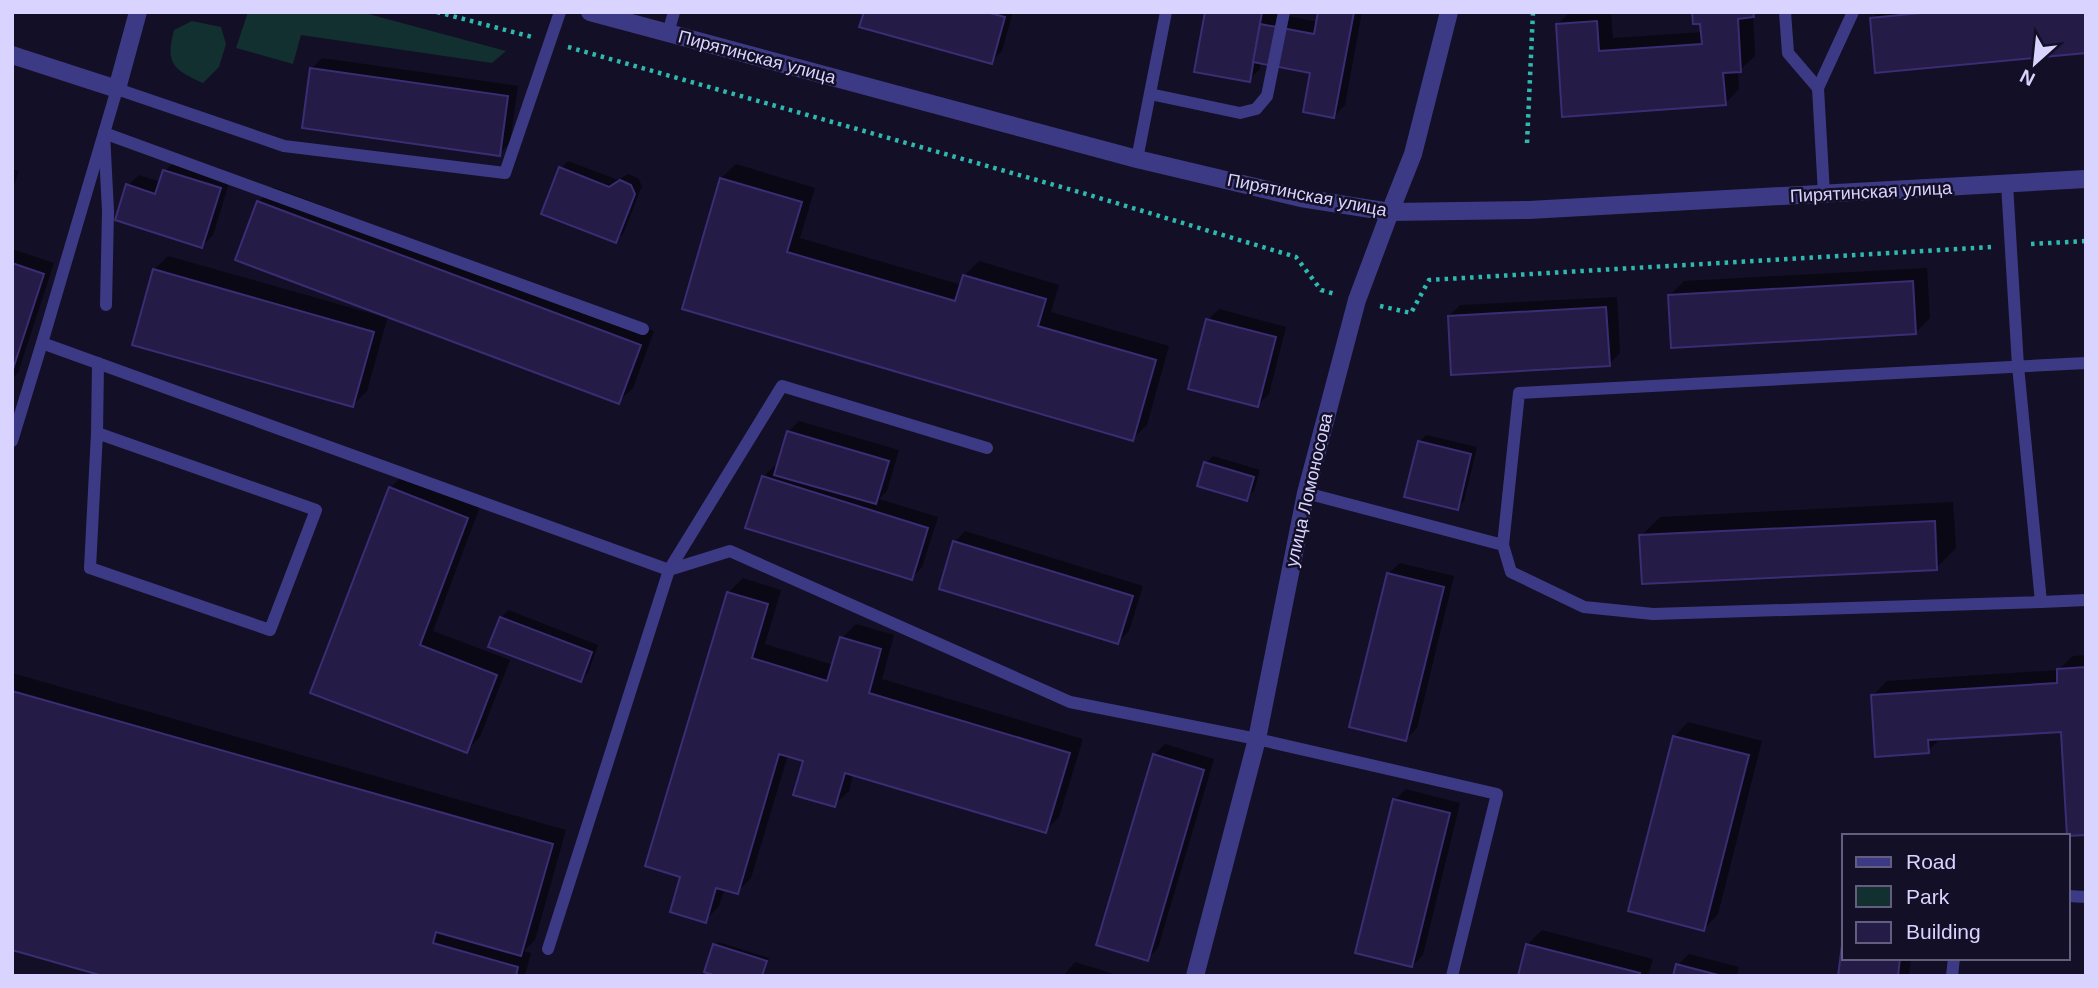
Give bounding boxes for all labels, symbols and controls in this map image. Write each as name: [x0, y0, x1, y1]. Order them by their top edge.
street label: Пирятинская улица: [676, 26, 839, 88]
north arrow: [2000, 28, 2070, 98]
text: N: [2017, 65, 2038, 90]
street label: Пирятинская улица: [1225, 170, 1390, 220]
street label: Пирятинская улица: [1789, 178, 1954, 206]
street label: улица Ломоносова: [1282, 410, 1337, 569]
legend: [1842, 834, 2070, 960]
text: Road: [1906, 850, 1956, 873]
text: Park: [1906, 885, 1950, 908]
text: Building: [1906, 920, 1981, 943]

